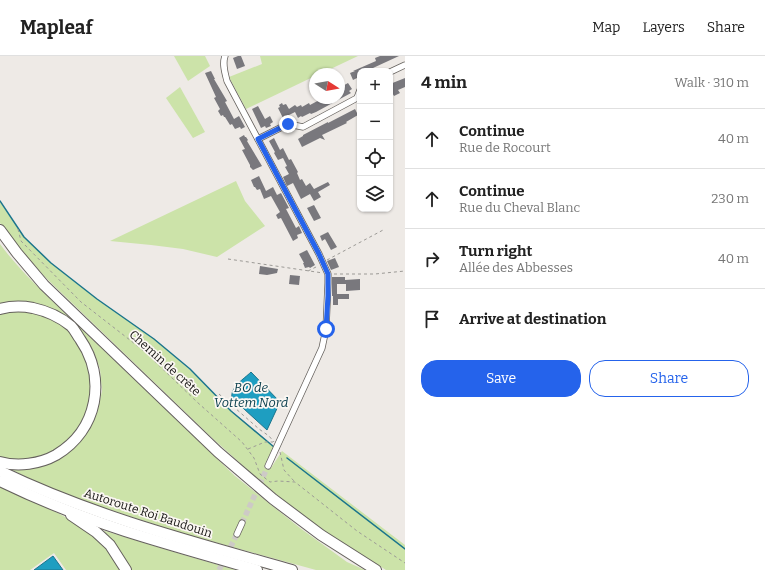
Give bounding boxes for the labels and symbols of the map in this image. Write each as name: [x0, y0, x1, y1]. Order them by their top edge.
north arrow: [309, 68, 345, 104]
route end: [279, 115, 297, 133]
route start: [317, 320, 335, 338]
street label: Chemin de crête: [127, 327, 203, 399]
water label: BO de Vottem Nord: [214, 380, 289, 410]
street label: Autoroute Roi Baudouin: [82, 486, 214, 540]

